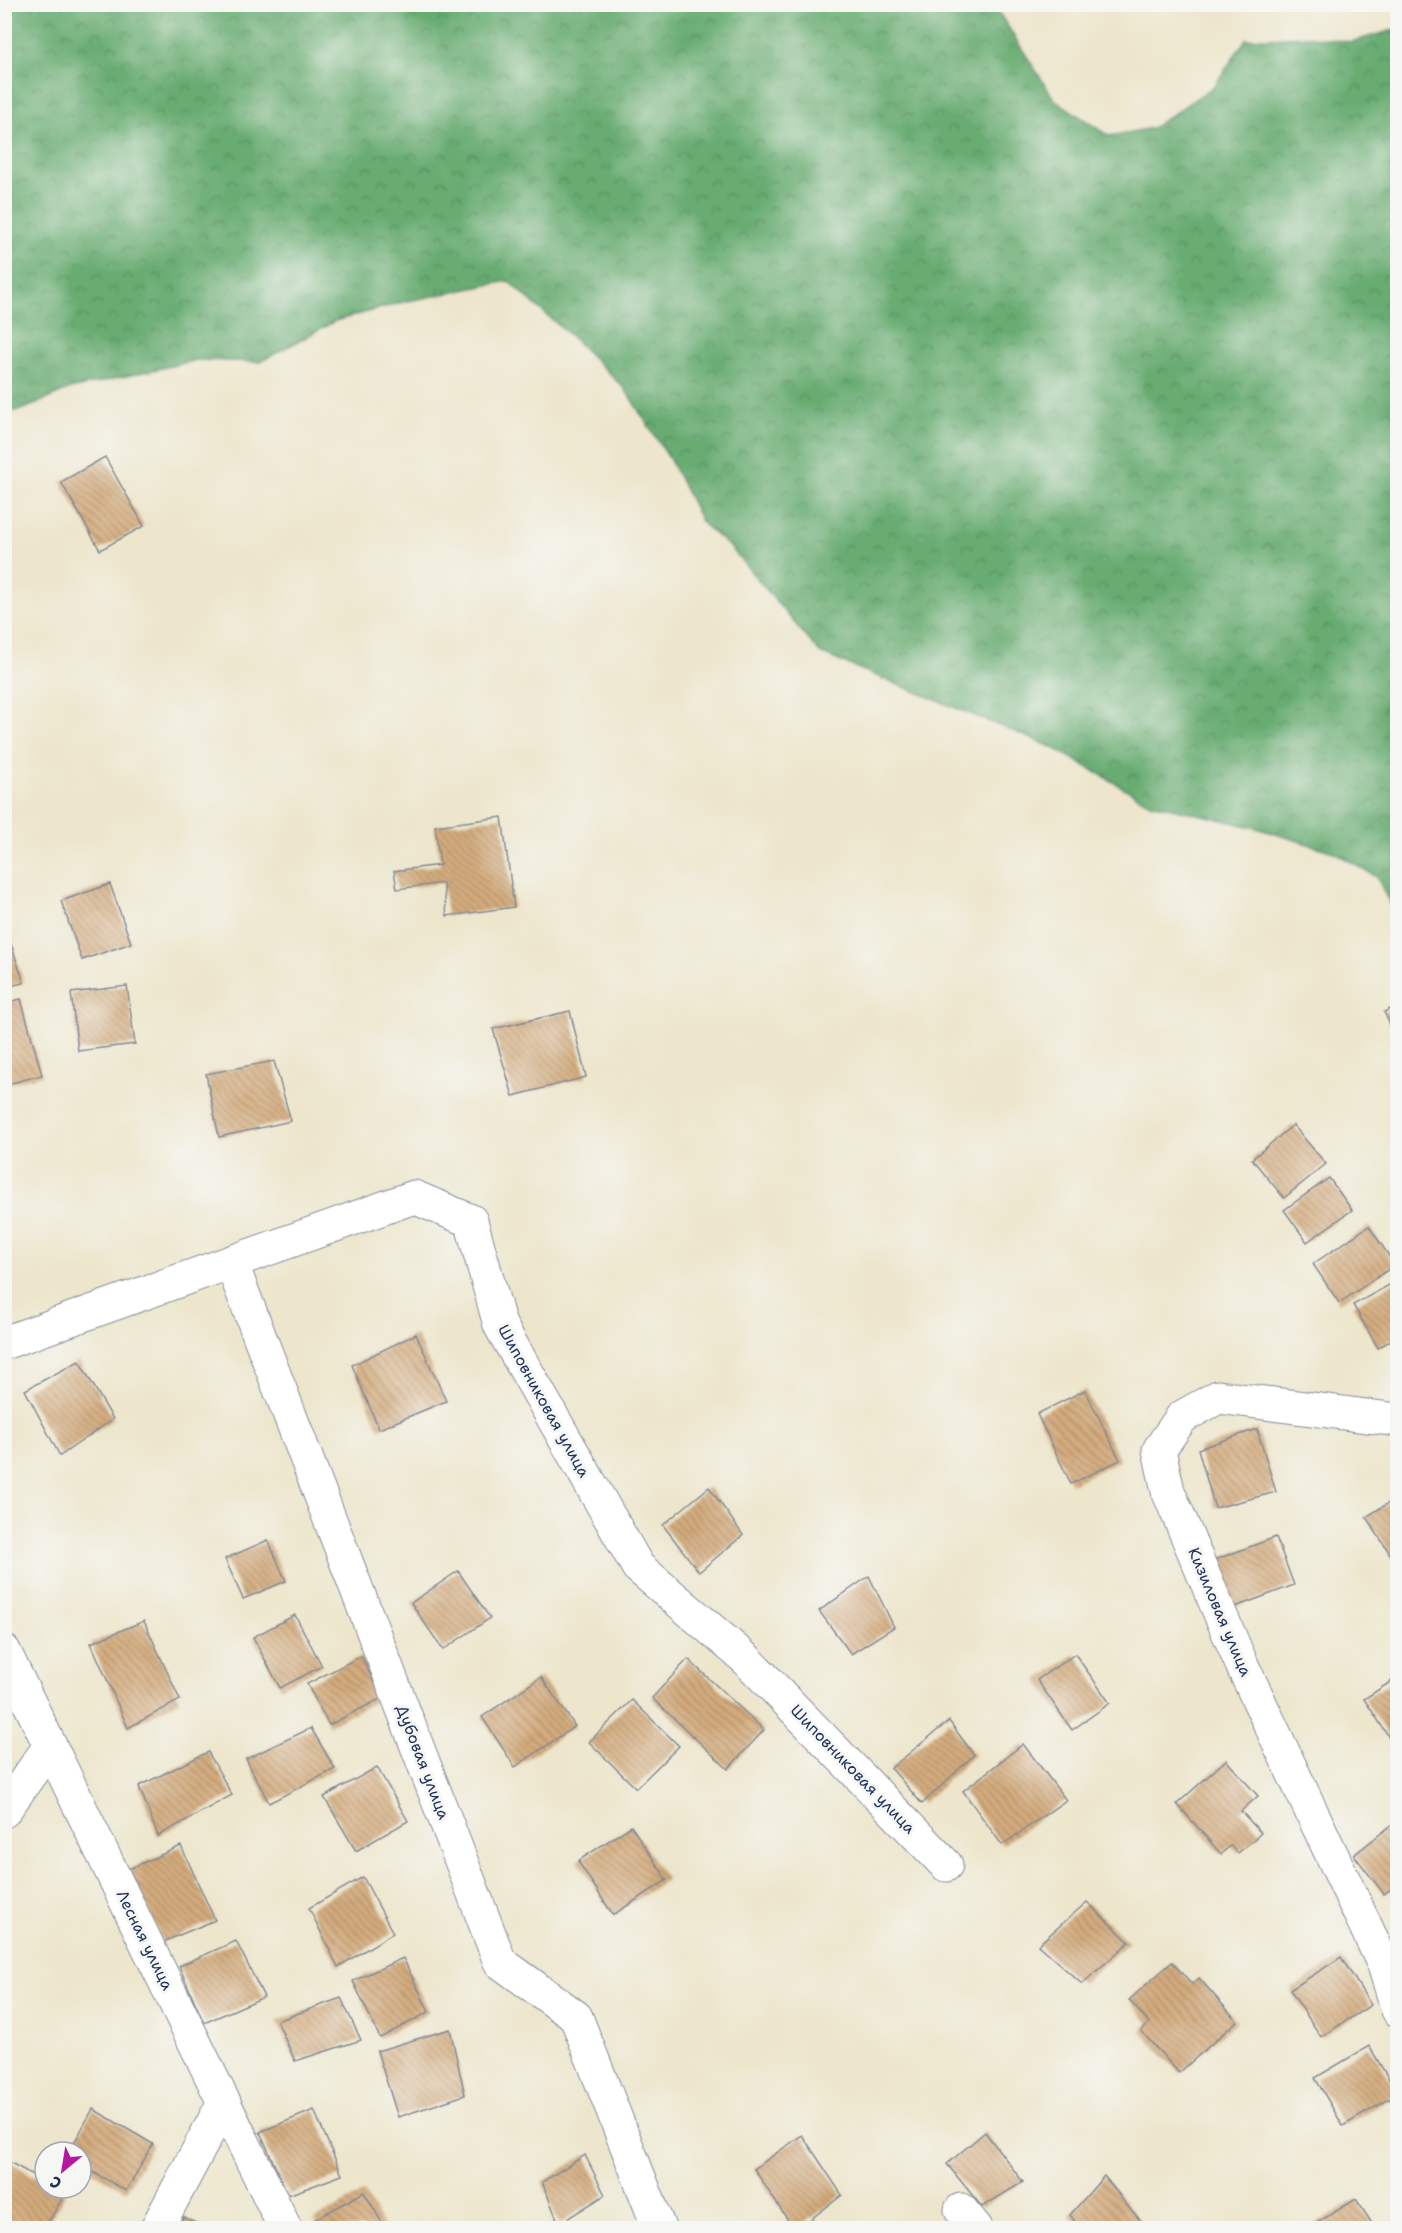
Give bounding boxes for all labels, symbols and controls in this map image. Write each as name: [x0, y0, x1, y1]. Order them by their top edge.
street label: Шиповниковая улица: [493, 1321, 595, 1481]
street label: Кизиловая улица: [1183, 1544, 1257, 1680]
street label: Шиповниковая улица: [786, 1700, 920, 1838]
street label: Дубовая улица: [391, 1702, 455, 1823]
street label: Лесная улица: [112, 1886, 178, 1994]
north arrow: [33, 2140, 93, 2200]
text: С: [46, 2171, 65, 2194]

